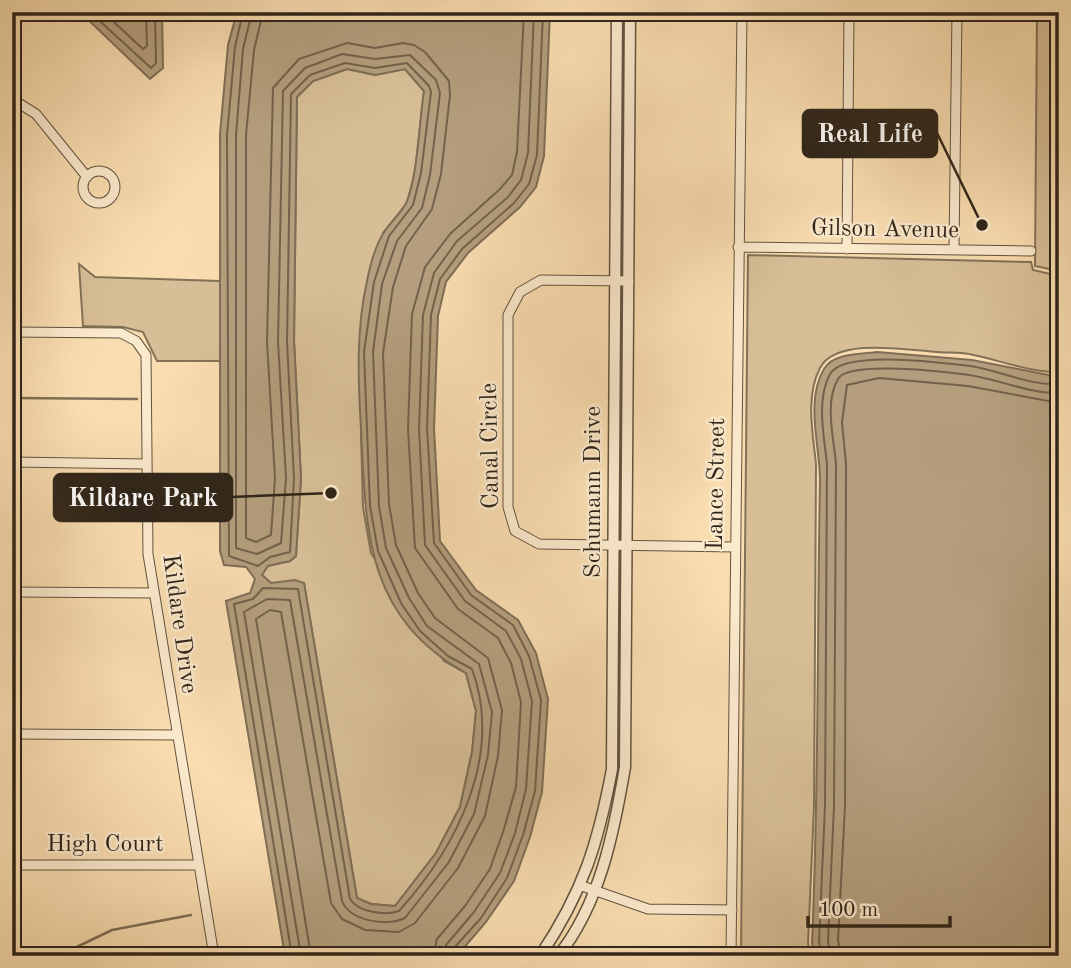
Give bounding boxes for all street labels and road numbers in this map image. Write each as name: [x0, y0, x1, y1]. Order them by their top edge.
street label: Gilson Avenue: [811, 217, 959, 243]
street label: Canal Circle: [478, 383, 504, 509]
street label: Schumann Drive: [582, 406, 606, 578]
street label: Lance Street: [704, 417, 730, 551]
street label: Kildare Drive: [157, 553, 201, 695]
street label: High Court: [46, 833, 164, 857]

